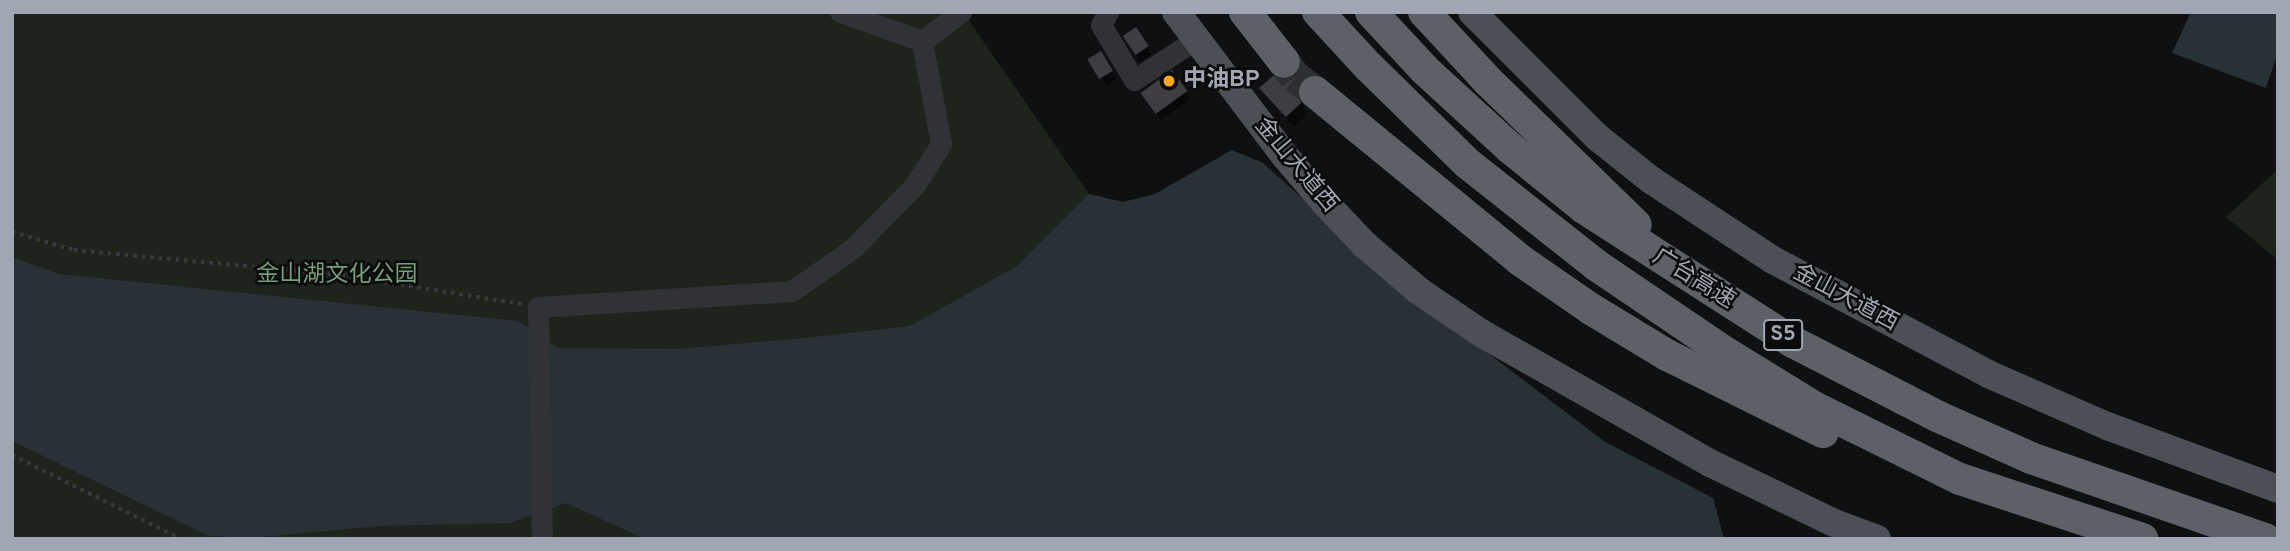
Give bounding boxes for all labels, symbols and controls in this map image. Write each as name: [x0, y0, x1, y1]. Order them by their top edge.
place label: 中油BP: [1183, 67, 1259, 95]
marker: 中油BP: [1161, 73, 1177, 89]
street label: 金山大道西: [1247, 113, 1343, 219]
street label: 广台高速: [1647, 244, 1739, 316]
street label: 金山大道西: [1788, 260, 1902, 338]
park label: 金山湖文化公园: [257, 262, 417, 290]
road number: S5: [1762, 318, 1804, 352]

